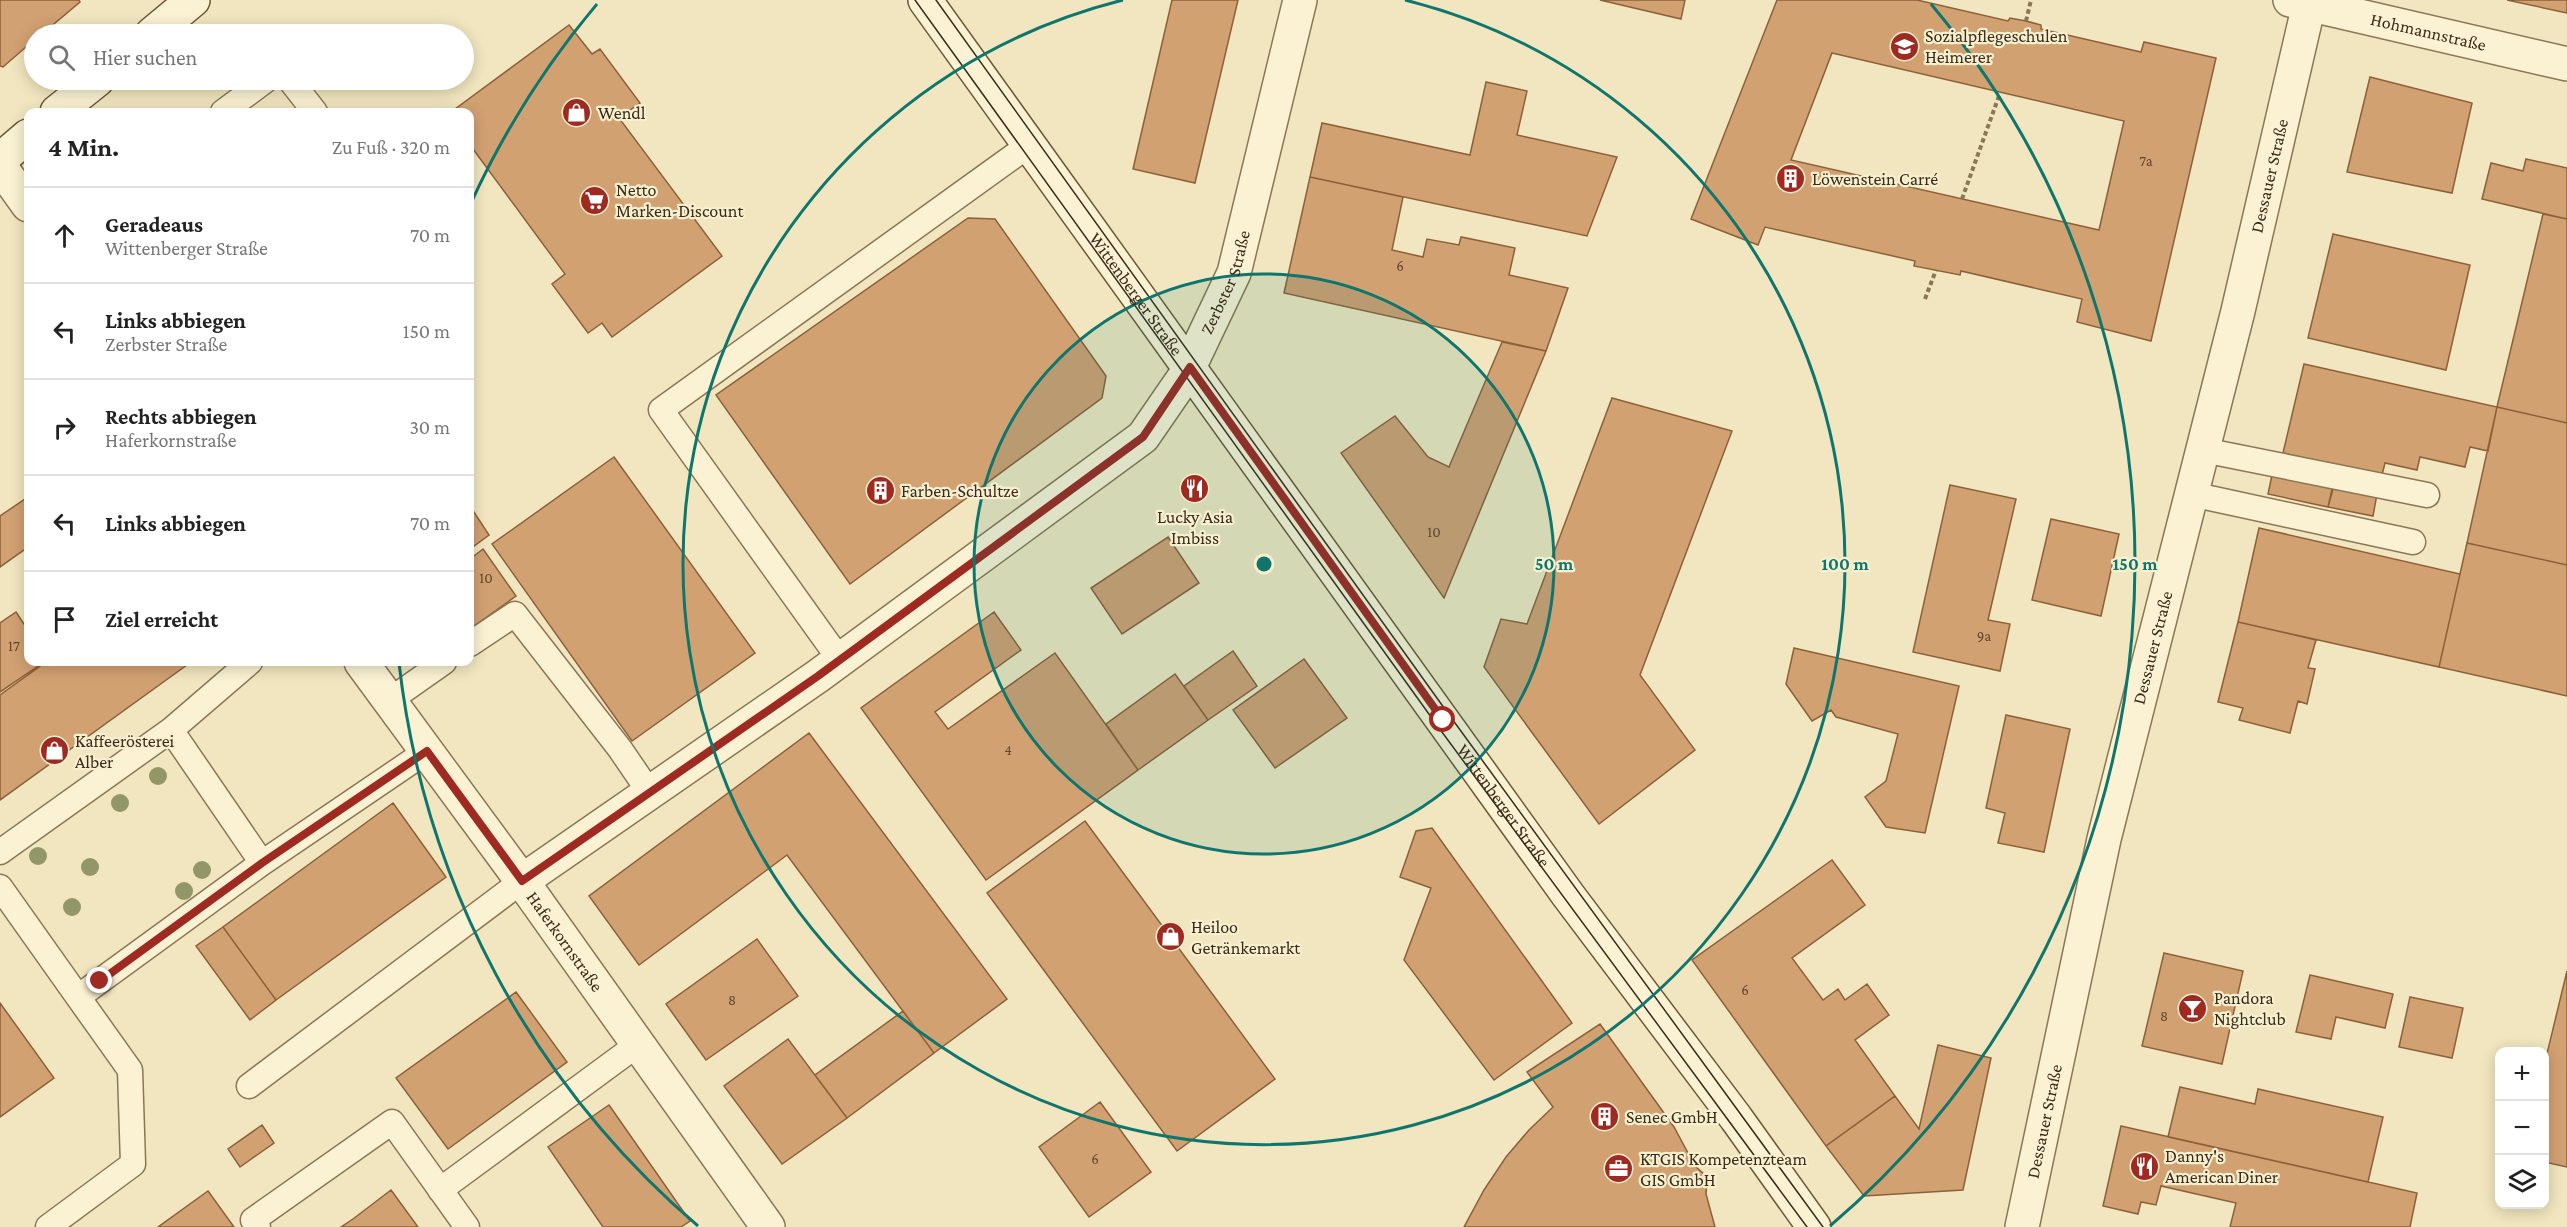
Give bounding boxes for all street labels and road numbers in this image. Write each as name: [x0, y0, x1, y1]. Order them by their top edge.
street label: Hohmannstraße: [2369, 9, 2488, 55]
street label: Dessauer Straße: [2246, 117, 2292, 235]
street label: Zerbster Straße: [1196, 228, 1254, 338]
street label: Wittenberger Straße: [1085, 229, 1187, 359]
street label: Dessauer Straße: [2129, 589, 2177, 707]
street label: Wittenberger Straße: [1453, 740, 1555, 871]
street label: Haferkornstraße: [523, 887, 608, 996]
street label: Dessauer Straße: [2023, 1062, 2066, 1180]

